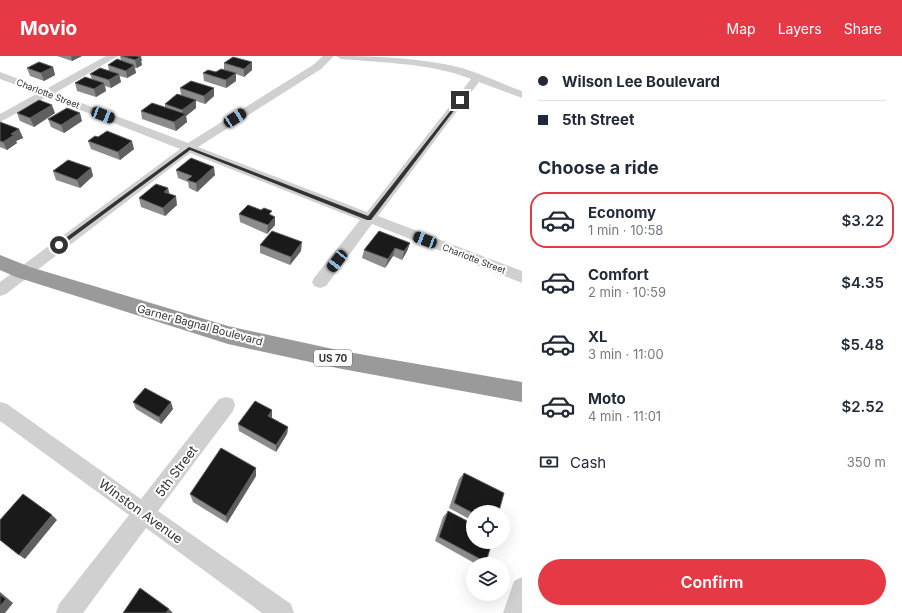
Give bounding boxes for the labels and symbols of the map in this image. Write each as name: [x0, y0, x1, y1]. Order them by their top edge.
street label: Charlotte Street: [15, 76, 81, 111]
route end: [451, 91, 469, 109]
car: [90, 105, 116, 125]
car: [222, 106, 248, 130]
car: [412, 230, 438, 250]
route start: [50, 236, 68, 254]
street label: Charlotte Street: [441, 241, 507, 276]
car: [325, 248, 349, 274]
street label: Garner Bagnal Boulevard: [136, 301, 264, 349]
road number: US 70: [314, 350, 352, 366]
street label: 5th Street: [152, 442, 200, 500]
street label: Winston Avenue: [96, 475, 186, 547]

